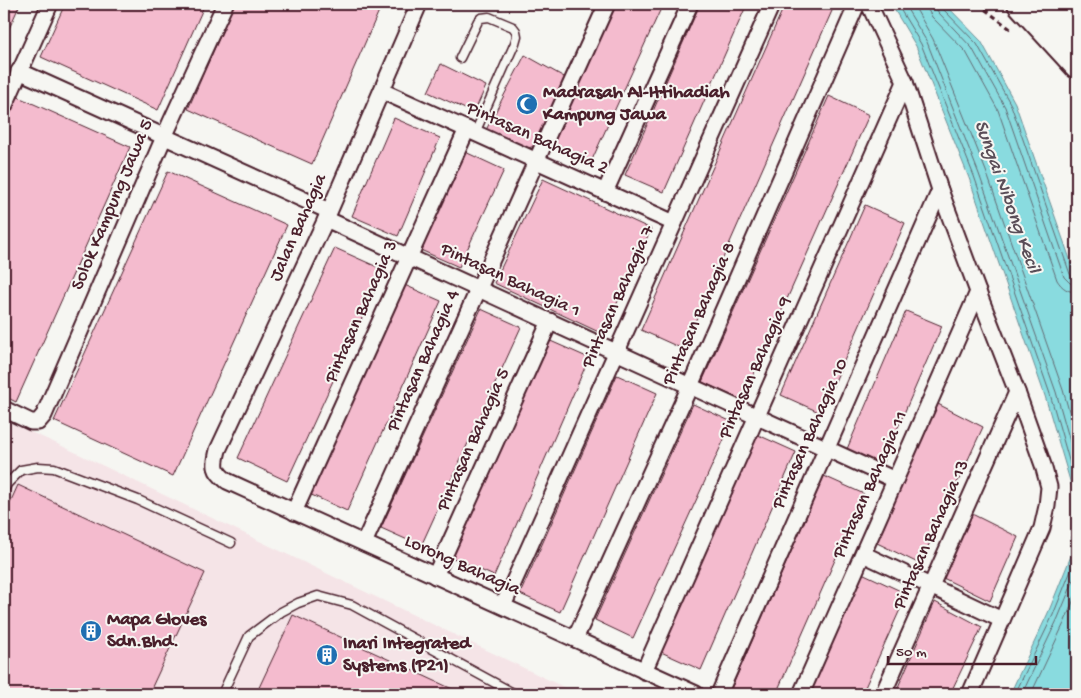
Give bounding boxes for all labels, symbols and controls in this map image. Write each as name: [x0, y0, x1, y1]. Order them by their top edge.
place label: Madrasah Al-Ittihadiah Kampung Jawa: [542, 82, 730, 127]
mosque icon: Madrasah Al-Ittihadiah Kampung Jawa: [515, 92, 539, 116]
street label: Pintasan Bahagia 2: [461, 97, 612, 181]
street label: Solok Kampung Jawa 5: [67, 116, 159, 294]
water label: Sungai Nibong Kecil: [968, 118, 1045, 278]
street label: Jalan Bahagia: [265, 169, 334, 285]
street label: Pintasan Bahagia 7: [577, 221, 661, 373]
street label: Pintasan Bahagia 3: [320, 237, 404, 388]
street label: Pintasan Bahagia 1: [436, 238, 584, 323]
street label: Pintasan Bahagia 8: [658, 239, 742, 390]
street label: Pintasan Bahagia 4: [382, 286, 466, 436]
street label: Pintasan Bahagia 9: [714, 293, 798, 444]
street label: Pintasan Bahagia 10: [767, 355, 855, 514]
street label: Pintasan Bahagia 5: [432, 365, 516, 516]
street label: Pintasan Bahagia 11: [828, 408, 914, 563]
street label: Pintasan Bahagia 13: [888, 456, 975, 614]
street label: Lorong Bahagia: [401, 530, 525, 602]
place label: Mapa Gloves Sdn.Bhd.: [107, 609, 207, 654]
building icon: Mapa Gloves Sdn.Bhd.: [79, 619, 103, 643]
place label: Inari Integrated Systems (P21): [343, 633, 472, 678]
scale bar: [888, 633, 1036, 665]
building icon: Inari Integrated Systems (P21): [315, 643, 339, 667]
text: 50 m: [896, 644, 927, 662]

